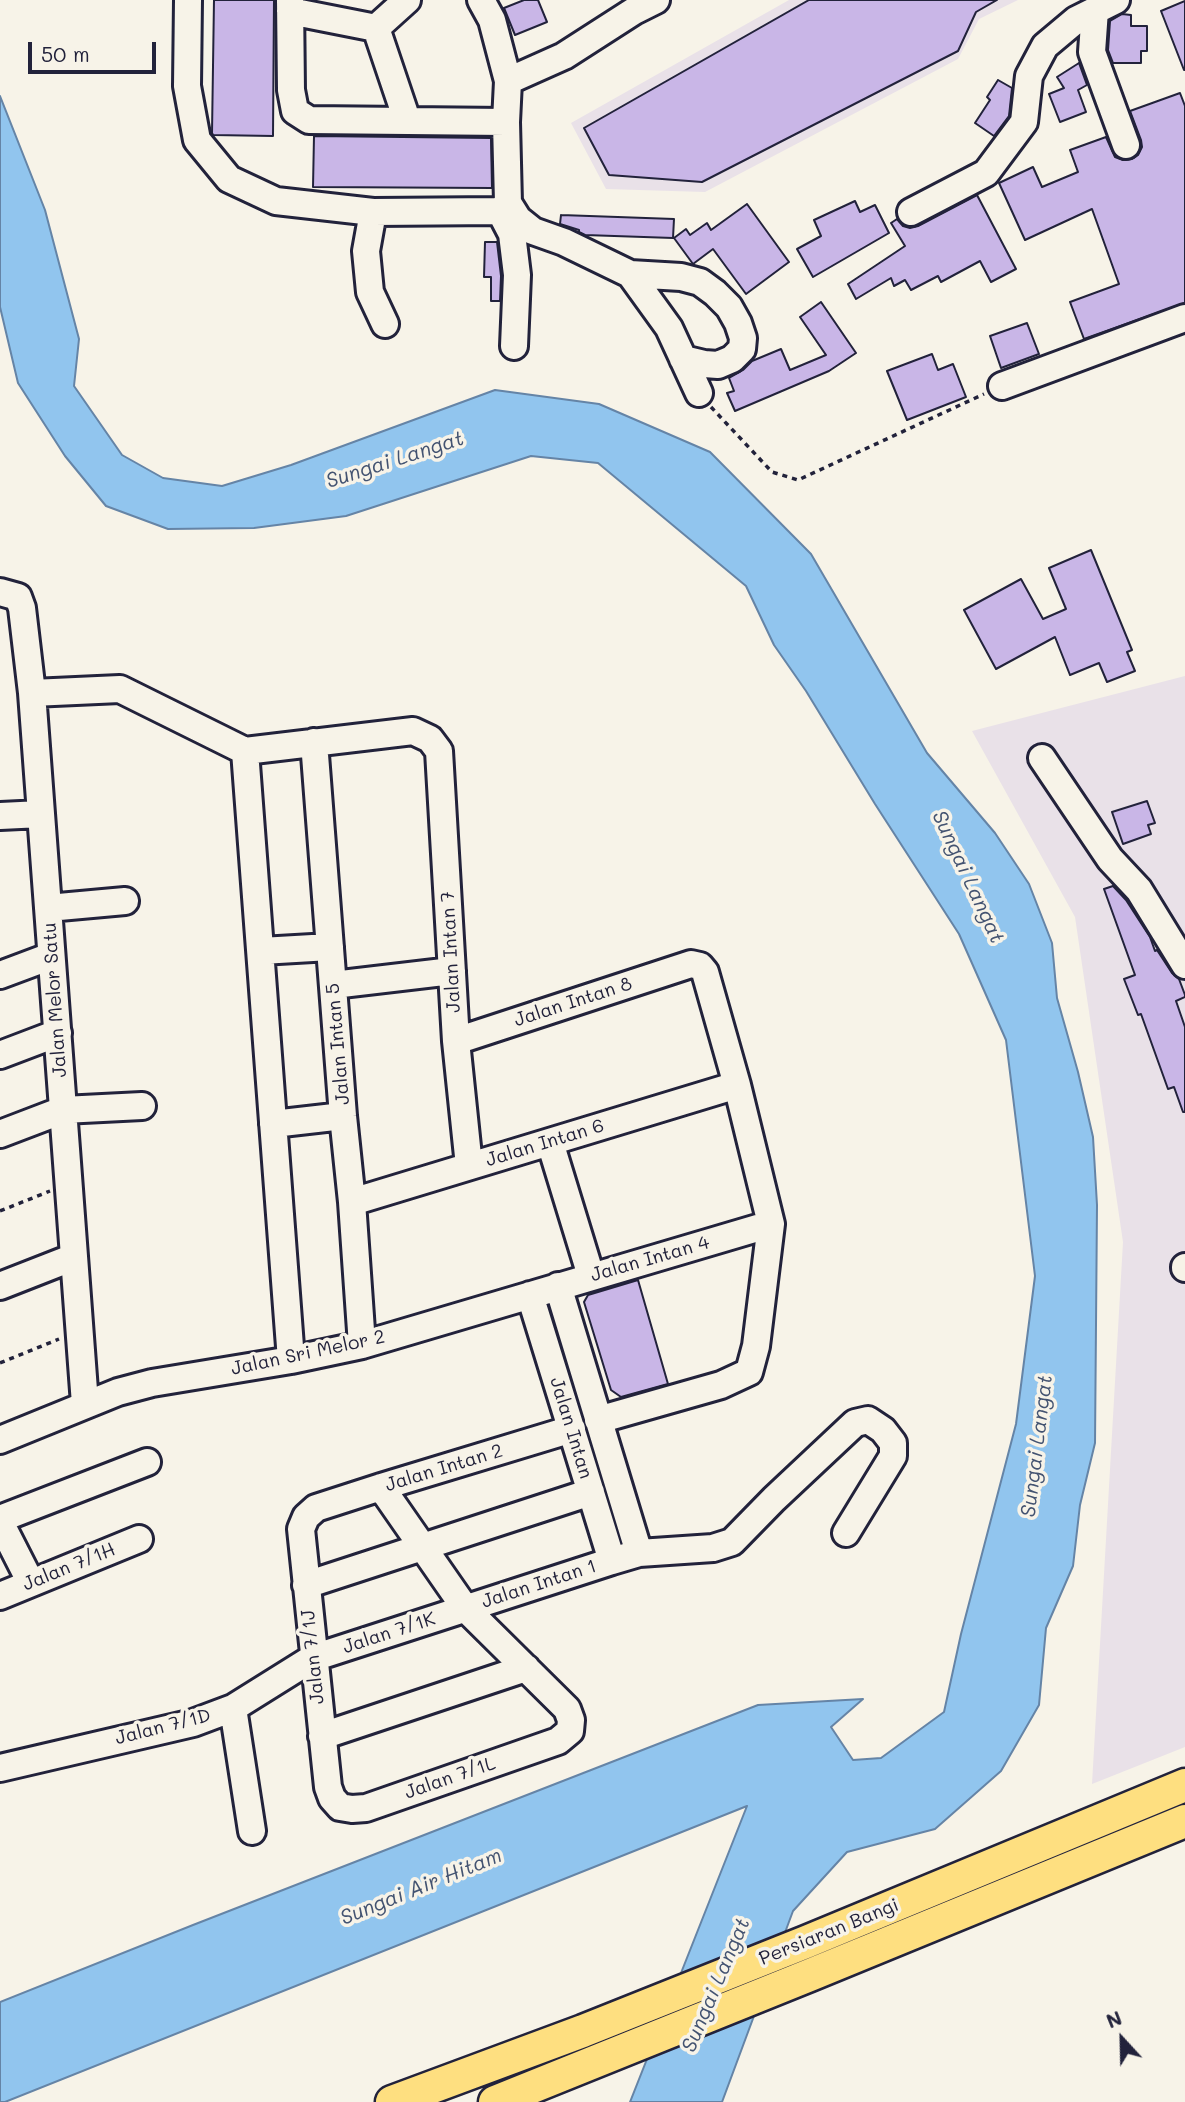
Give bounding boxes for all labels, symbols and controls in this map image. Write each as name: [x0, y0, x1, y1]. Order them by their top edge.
scale bar: [32, 28, 159, 72]
text: 50 m: [41, 40, 90, 67]
water label: Sungai Langat: [323, 426, 467, 494]
water label: Sungai Langat: [926, 807, 1010, 947]
street label: Jalan Intan 7: [436, 891, 466, 1013]
street label: Jalan Melor Satu: [38, 922, 72, 1078]
street label: Jalan Intan 8: [511, 972, 635, 1032]
street label: Jalan Intan 5: [321, 982, 355, 1106]
street label: Jalan Intan 6: [483, 1114, 607, 1172]
street label: Jalan Intan 4: [588, 1231, 712, 1287]
street label: Jalan Sri Melor 2: [229, 1326, 387, 1380]
water label: Sungai Langat: [1016, 1373, 1058, 1519]
street label: Jalan Intan: [545, 1374, 597, 1482]
street label: Jalan Intan 2: [382, 1439, 506, 1497]
street label: Jalan 7/1H: [19, 1538, 119, 1596]
street label: Jalan Intan 1: [479, 1555, 599, 1613]
street label: Jalan 7/1K: [340, 1607, 438, 1659]
street label: Jalan 7/1J: [297, 1609, 329, 1705]
street label: Jalan 7/1D: [113, 1704, 213, 1750]
street label: Jalan 7/1L: [402, 1752, 498, 1804]
water label: Sungai Air Hitam: [337, 1843, 505, 1931]
street label: Persiaran Bangi: [756, 1894, 902, 1970]
water label: Sungai Langat: [676, 1914, 756, 2056]
north arrow: [1087, 2004, 1157, 2074]
text: N: [1103, 2005, 1125, 2033]

